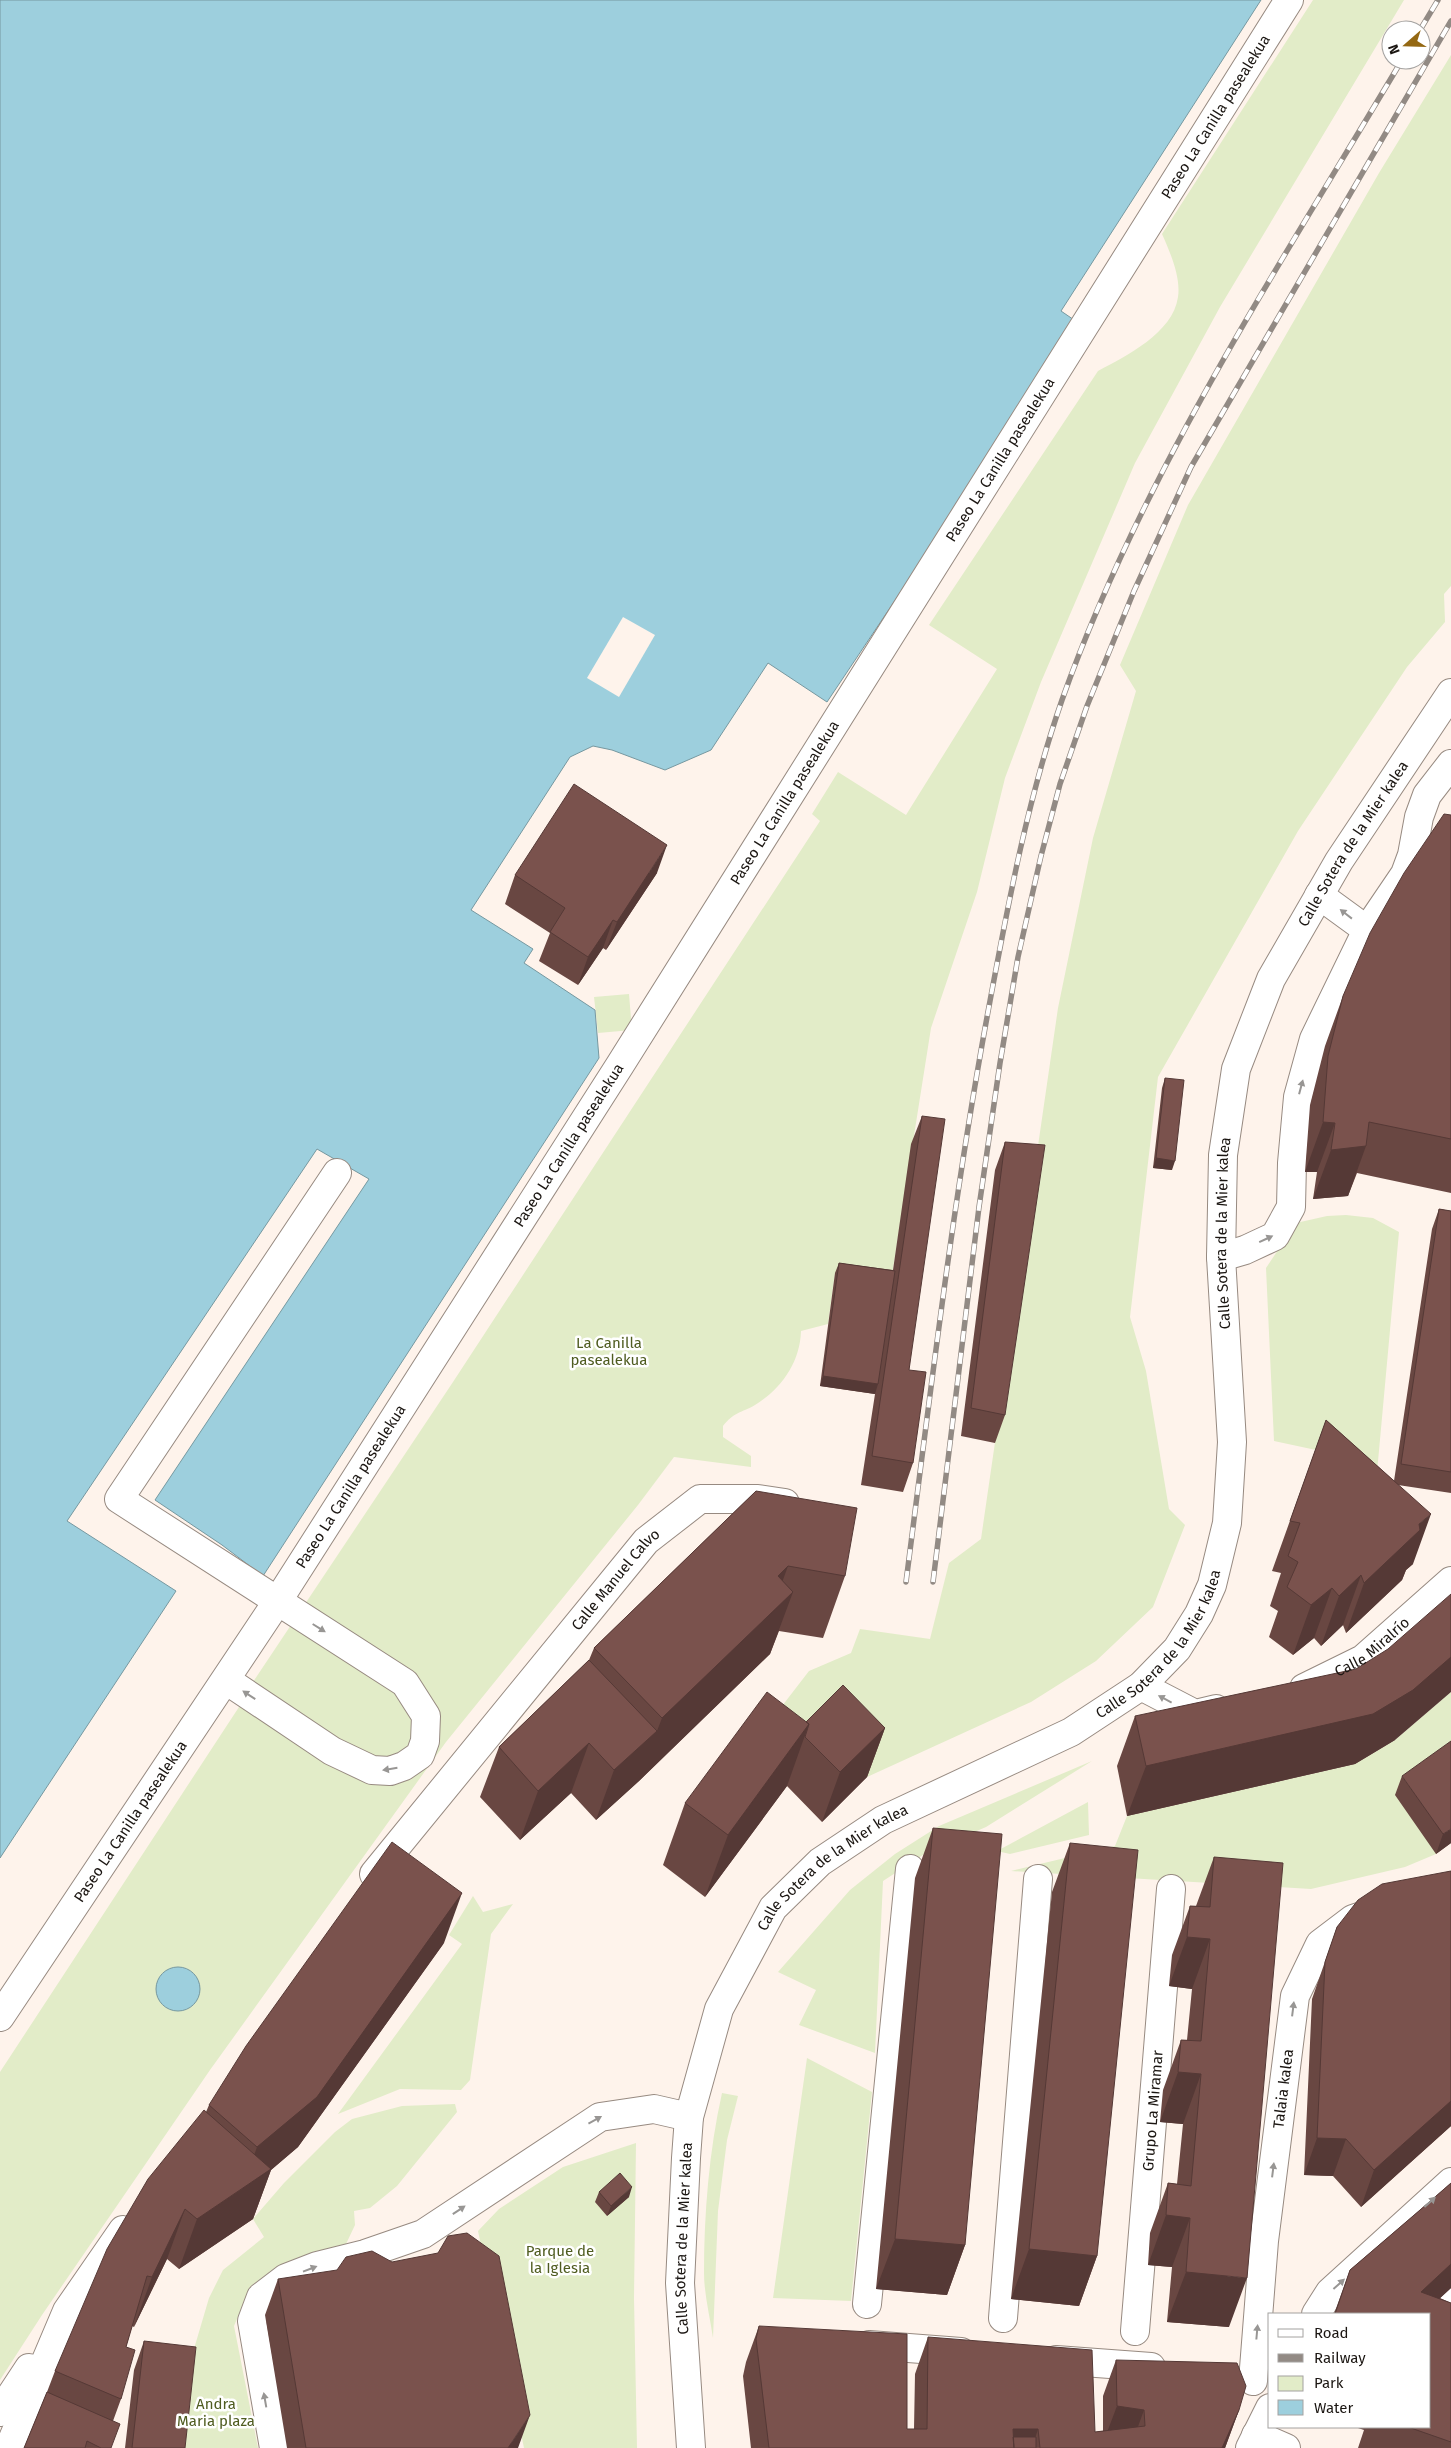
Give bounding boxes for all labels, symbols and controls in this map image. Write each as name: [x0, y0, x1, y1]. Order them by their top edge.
north arrow: [1381, 20, 1431, 70]
street label: Paseo La Canilla pasealekua: [1157, 31, 1274, 202]
text: N: [1385, 42, 1404, 57]
street label: Paseo La Canilla pasealekua: [942, 374, 1059, 545]
street label: Paseo La Canilla pasealekua: [727, 717, 843, 888]
street label: Calle Sotera de la Mier kalea: [1294, 757, 1412, 930]
one-way arrow: [1340, 908, 1353, 919]
street label: Paseo La Canilla pasealekua: [510, 1060, 628, 1230]
one-way arrow: [1297, 1079, 1305, 1095]
street label: Calle Sotera de la Mier kalea: [1212, 1136, 1235, 1330]
one-way arrow: [1259, 1235, 1274, 1244]
park label: La Canilla pasealekua: [571, 1334, 647, 1369]
street label: Paseo La Canilla pasealekua: [292, 1401, 410, 1572]
street label: Calle Manuel Calvo: [568, 1525, 663, 1634]
street label: Calle Sotera de la Mier kalea: [1092, 1568, 1224, 1722]
street label: Calle Miralrío: [1332, 1613, 1413, 1681]
one-way arrow: [312, 1623, 325, 1632]
one-way arrow: [243, 1690, 256, 1700]
one-way arrow: [1158, 1695, 1173, 1703]
street label: Paseo La Canilla pasealekua: [70, 1737, 191, 1906]
one-way arrow: [382, 1765, 398, 1773]
street label: Calle Sotera de la Mier kalea: [754, 1801, 911, 1934]
one-way arrow: [1289, 2001, 1297, 2017]
street label: Talaia kalea: [1269, 2048, 1297, 2129]
street label: Grupo La Miramar: [1139, 2049, 1167, 2172]
one-way arrow: [589, 2116, 602, 2125]
street label: Calle Sotera de la Mier kalea: [671, 2142, 696, 2335]
one-way arrow: [1269, 2162, 1277, 2178]
one-way arrow: [1423, 2196, 1435, 2208]
one-way arrow: [453, 2205, 466, 2214]
park label: Parque de la Iglesia: [526, 2242, 594, 2277]
one-way arrow: [302, 2265, 317, 2272]
one-way arrow: [1333, 2278, 1345, 2290]
legend: [1268, 2313, 1431, 2428]
one-way arrow: [1253, 2324, 1261, 2340]
text: Road: [1314, 2324, 1349, 2342]
text: Railway: [1314, 2349, 1366, 2367]
text: Park: [1314, 2374, 1344, 2392]
one-way arrow: [261, 2392, 269, 2408]
park label: Andra Maria plaza: [177, 2395, 255, 2430]
text: Water: [1314, 2399, 1353, 2417]

